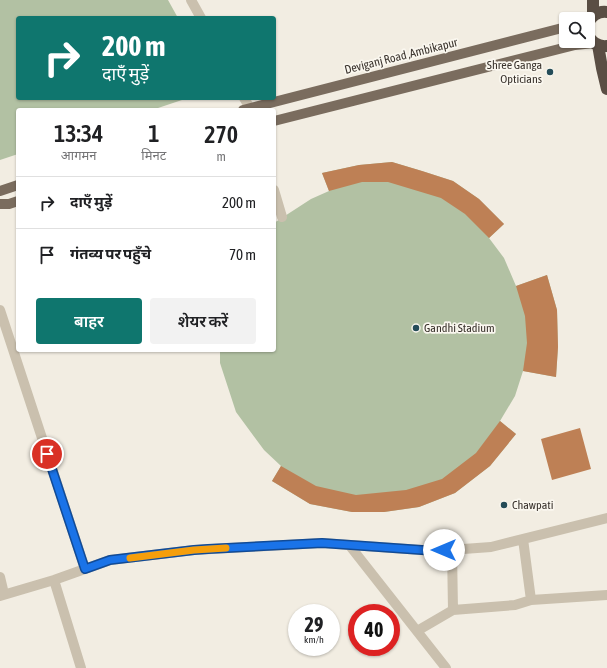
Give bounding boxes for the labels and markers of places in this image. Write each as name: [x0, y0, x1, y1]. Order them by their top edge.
place label: Shree Ganga Opticians: [487, 58, 542, 86]
marker: Shree Ganga Opticians: [545, 67, 555, 77]
place label: Gandhi Stadium: [424, 321, 495, 335]
marker: Gandhi Stadium: [411, 323, 421, 333]
pin: [30, 437, 64, 471]
place label: Chawpati: [512, 498, 553, 512]
marker: Chawpati: [499, 500, 509, 510]

